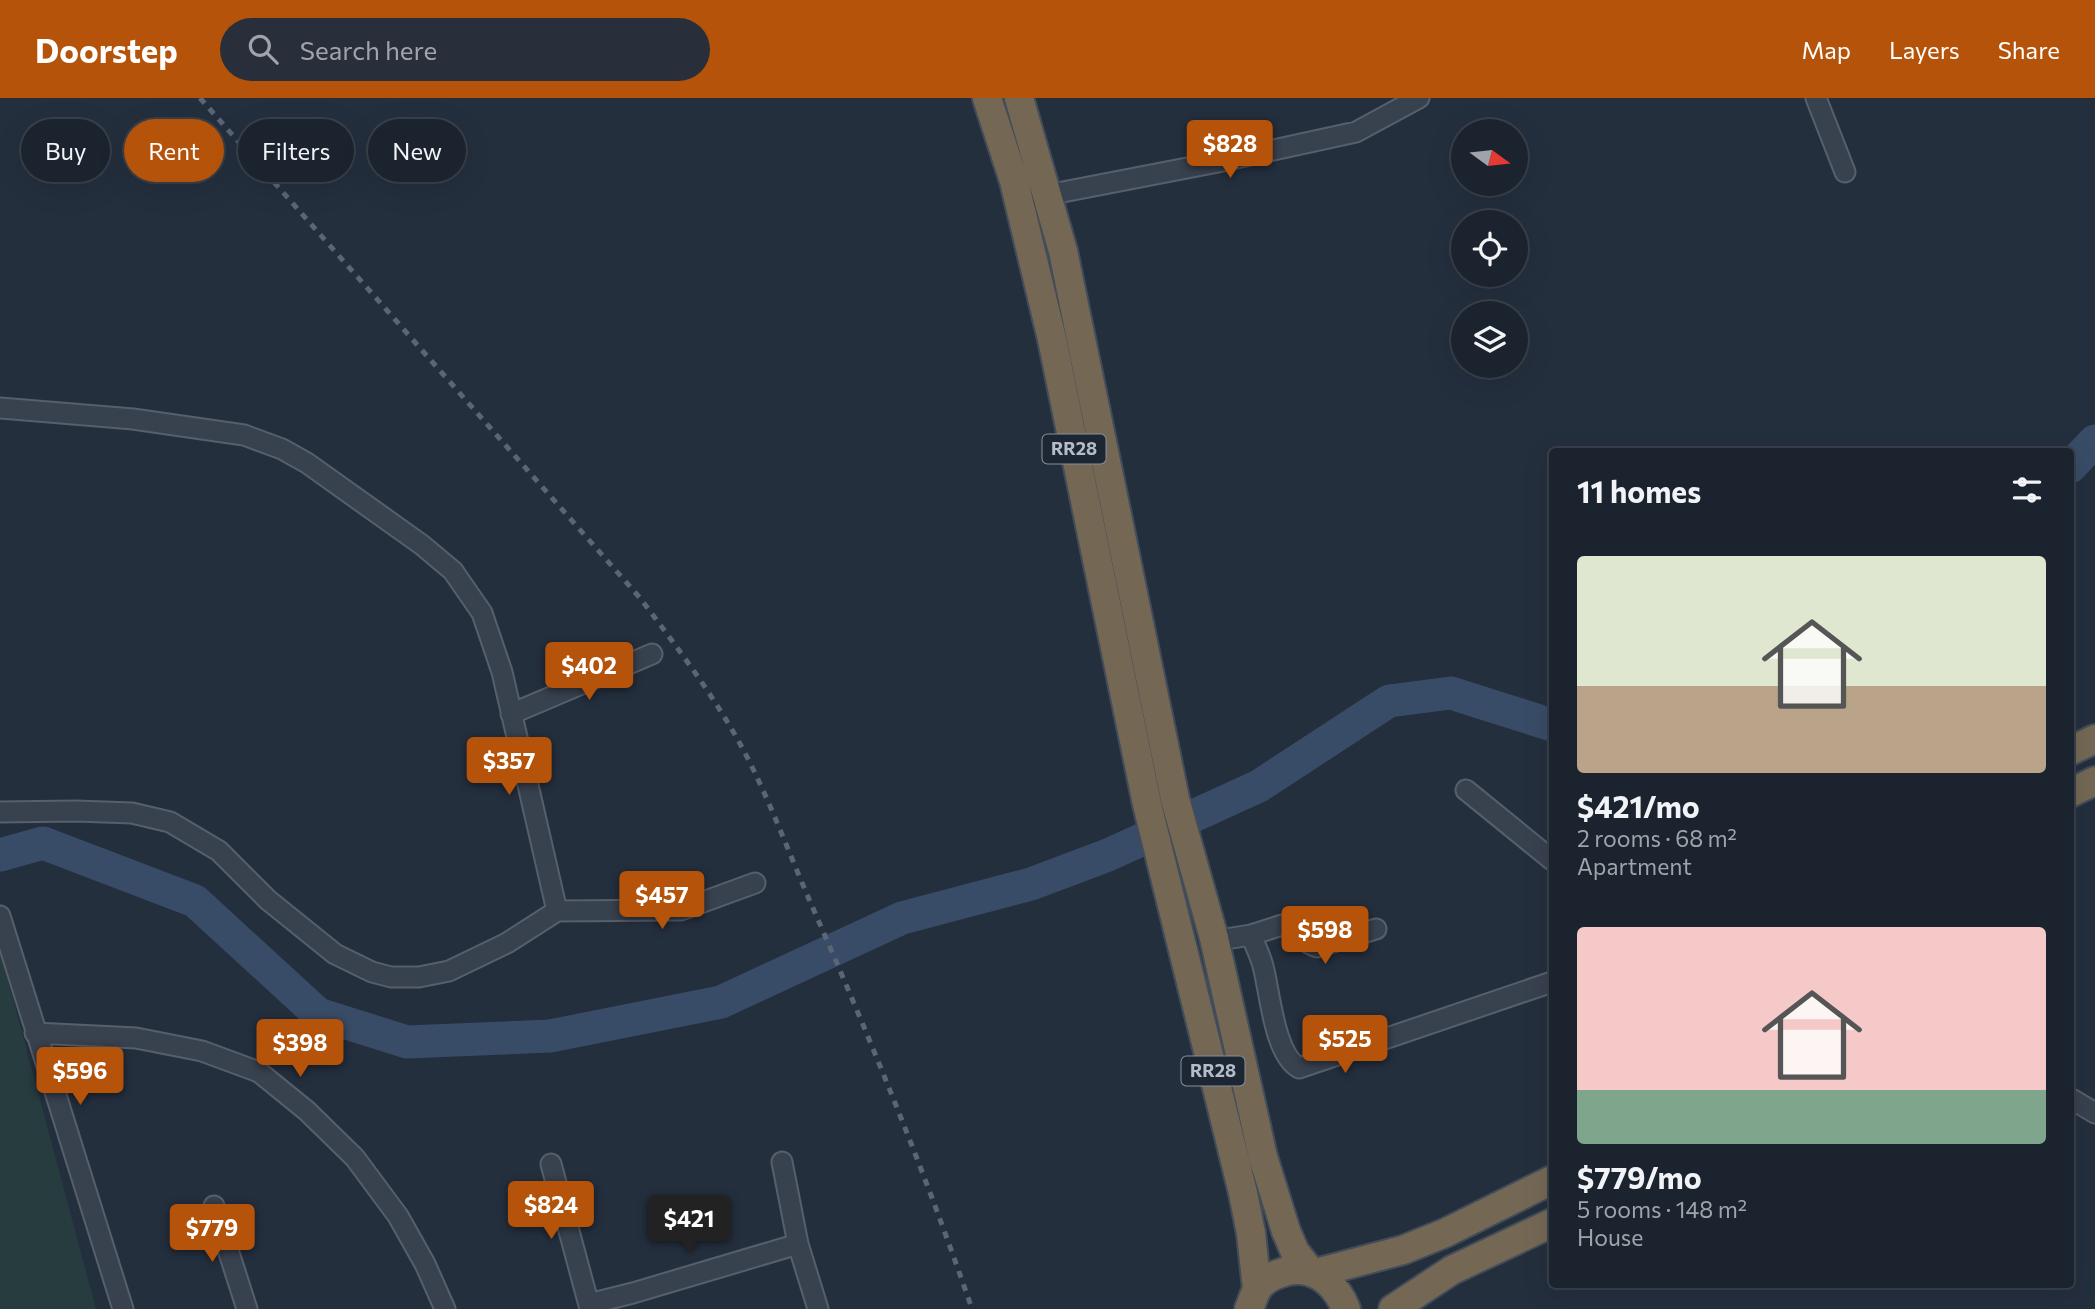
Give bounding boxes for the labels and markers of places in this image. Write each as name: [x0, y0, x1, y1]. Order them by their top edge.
pin: $828: [1189, 120, 1271, 180]
pin: $402: [548, 642, 630, 702]
pin: $357: [468, 738, 550, 797]
pin: $457: [621, 872, 703, 931]
pin: $598: [1284, 906, 1366, 966]
pin: $525: [1304, 1016, 1386, 1075]
pin: $398: [259, 1020, 341, 1079]
pin: $596: [39, 1048, 121, 1107]
pin: $824: [510, 1182, 592, 1241]
pin: $421: [648, 1196, 730, 1255]
pin: $779: [171, 1204, 253, 1264]

